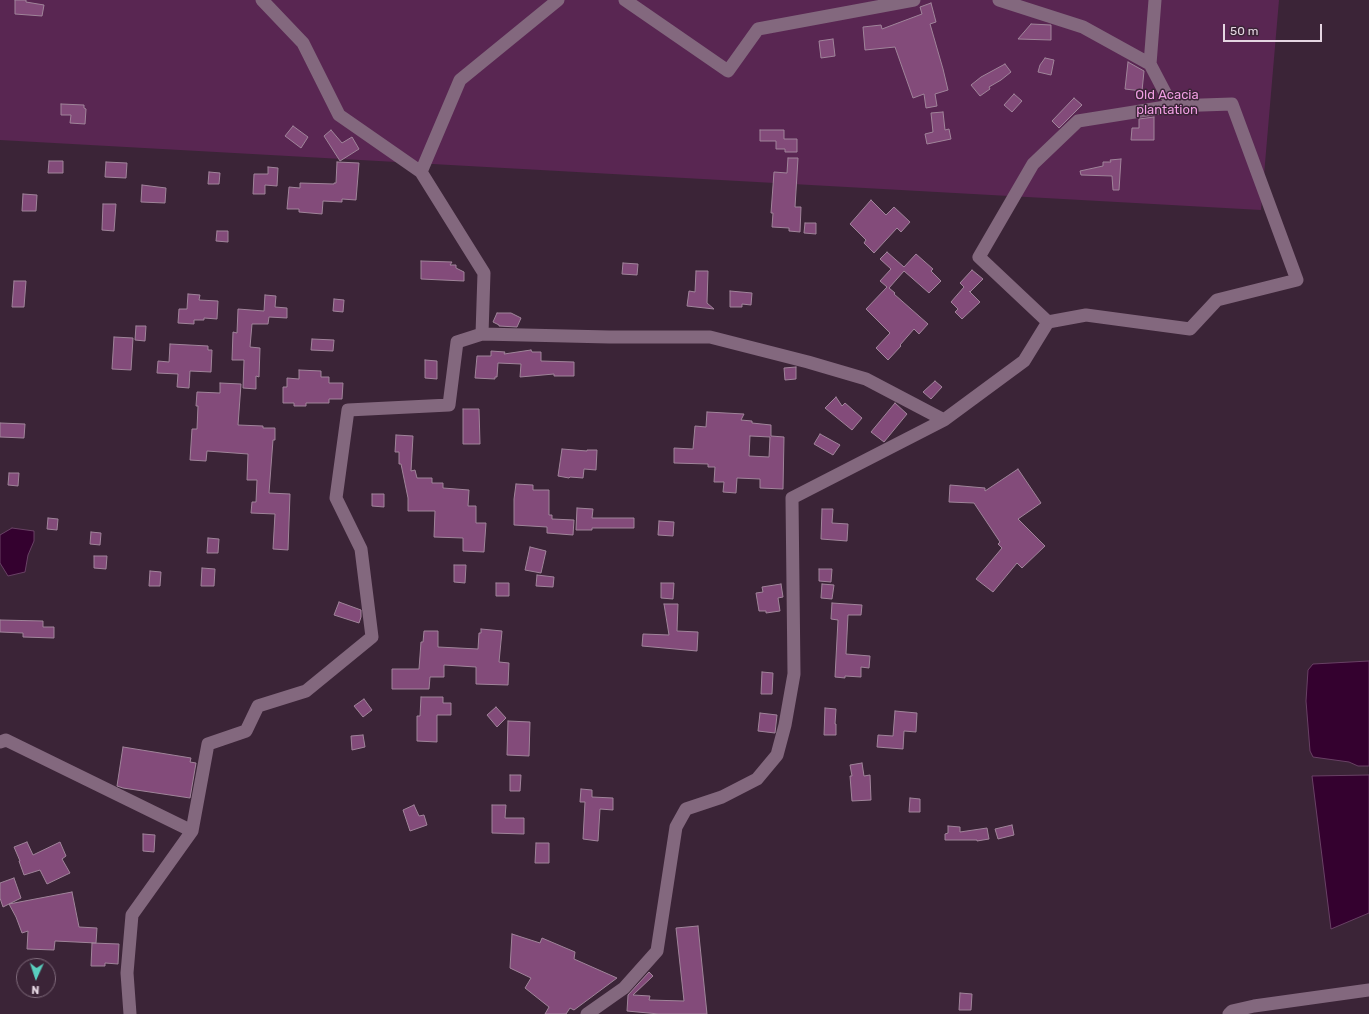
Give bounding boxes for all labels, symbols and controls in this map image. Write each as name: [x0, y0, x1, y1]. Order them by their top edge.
scale bar: [1225, 16, 1324, 42]
text: 50 m: [1230, 24, 1258, 38]
park label: Old Acacia plantation: [1135, 87, 1199, 118]
north arrow: [16, 958, 56, 998]
text: N: [31, 983, 40, 996]

